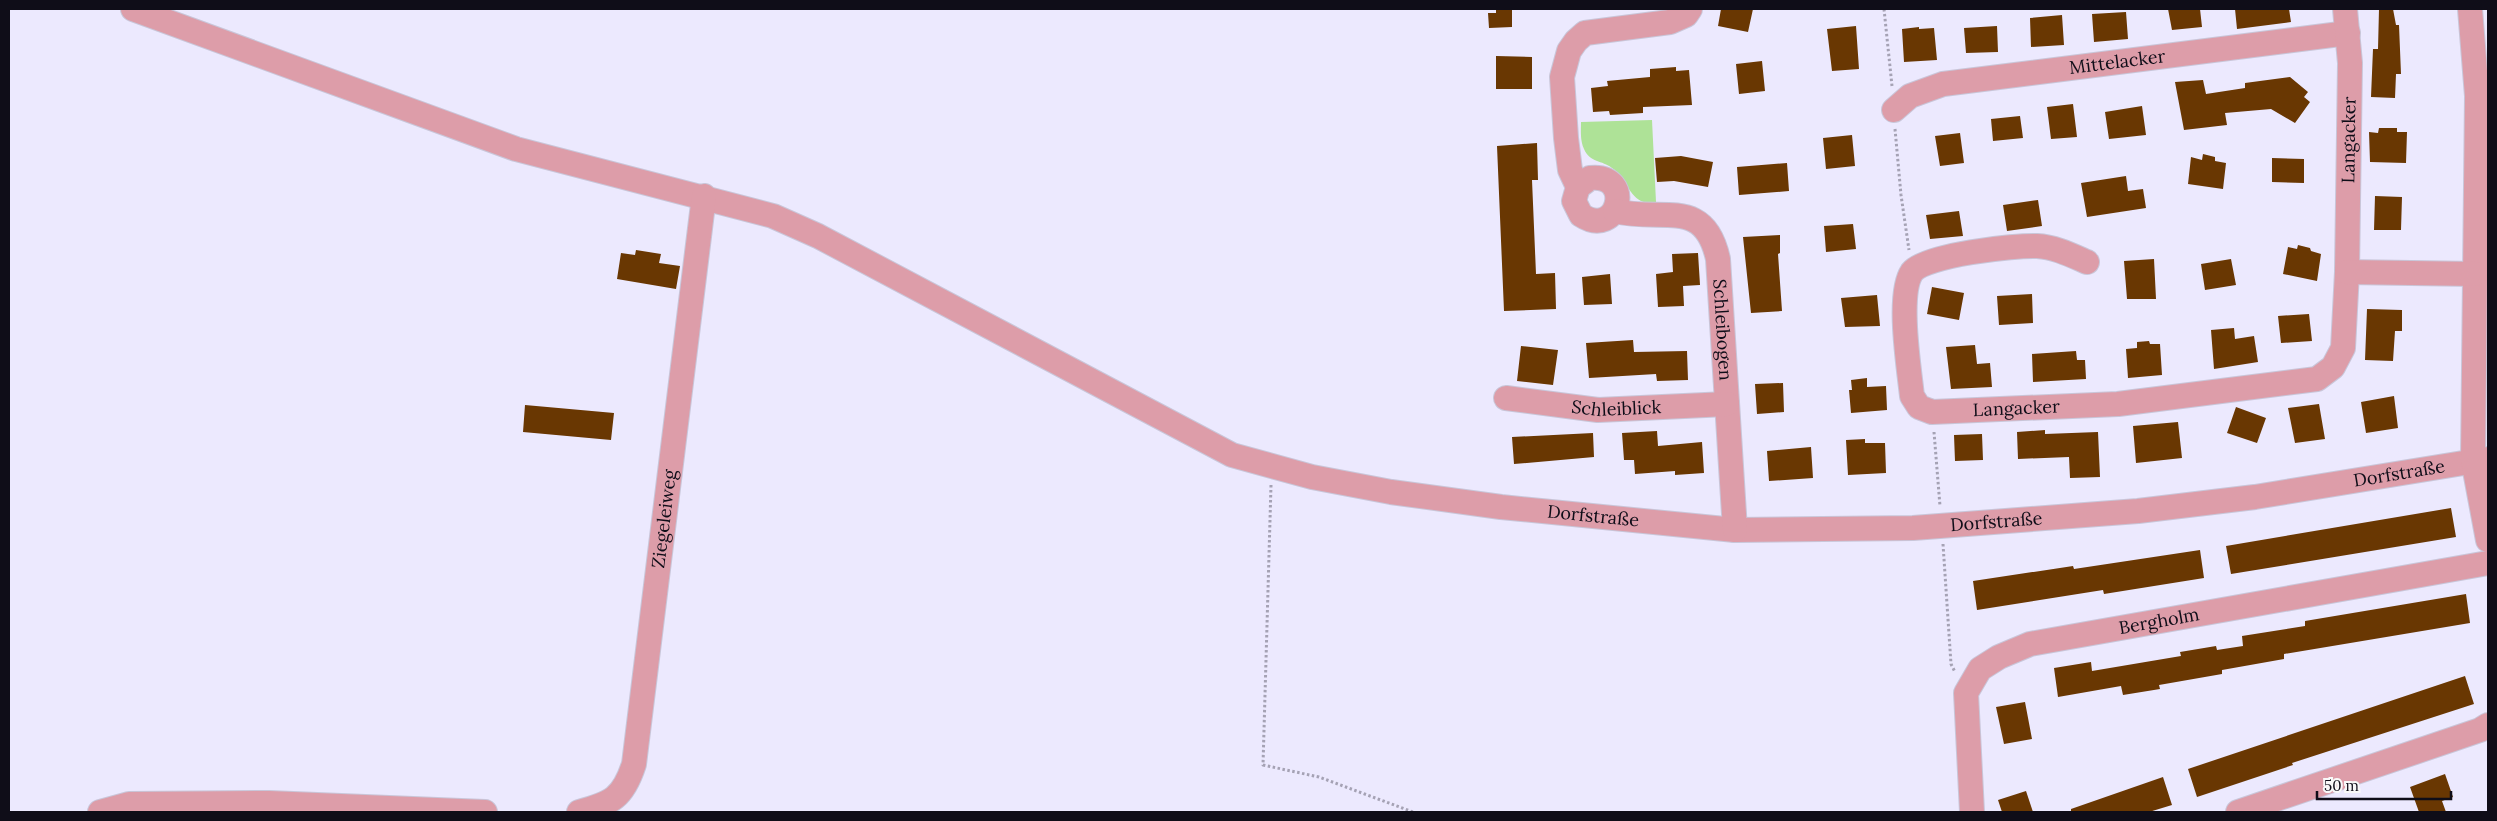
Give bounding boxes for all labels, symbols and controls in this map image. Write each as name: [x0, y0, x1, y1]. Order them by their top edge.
street label: Mittelacker: [2068, 44, 2167, 79]
street label: Langacker: [2336, 96, 2361, 184]
street label: Schleibogen: [1708, 278, 1738, 381]
street label: Schleiblick: [1570, 395, 1662, 421]
street label: Langacker: [1972, 395, 2060, 421]
street label: Dorfstraße: [2352, 454, 2447, 492]
street label: Ziegeleiweg: [646, 467, 681, 569]
street label: Dorfstraße: [1546, 500, 1640, 532]
street label: Dorfstraße: [1949, 506, 2043, 536]
street label: Bergholm: [2117, 602, 2201, 639]
scale bar: [2317, 768, 2451, 800]
text: 50 m: [2324, 776, 2359, 795]

